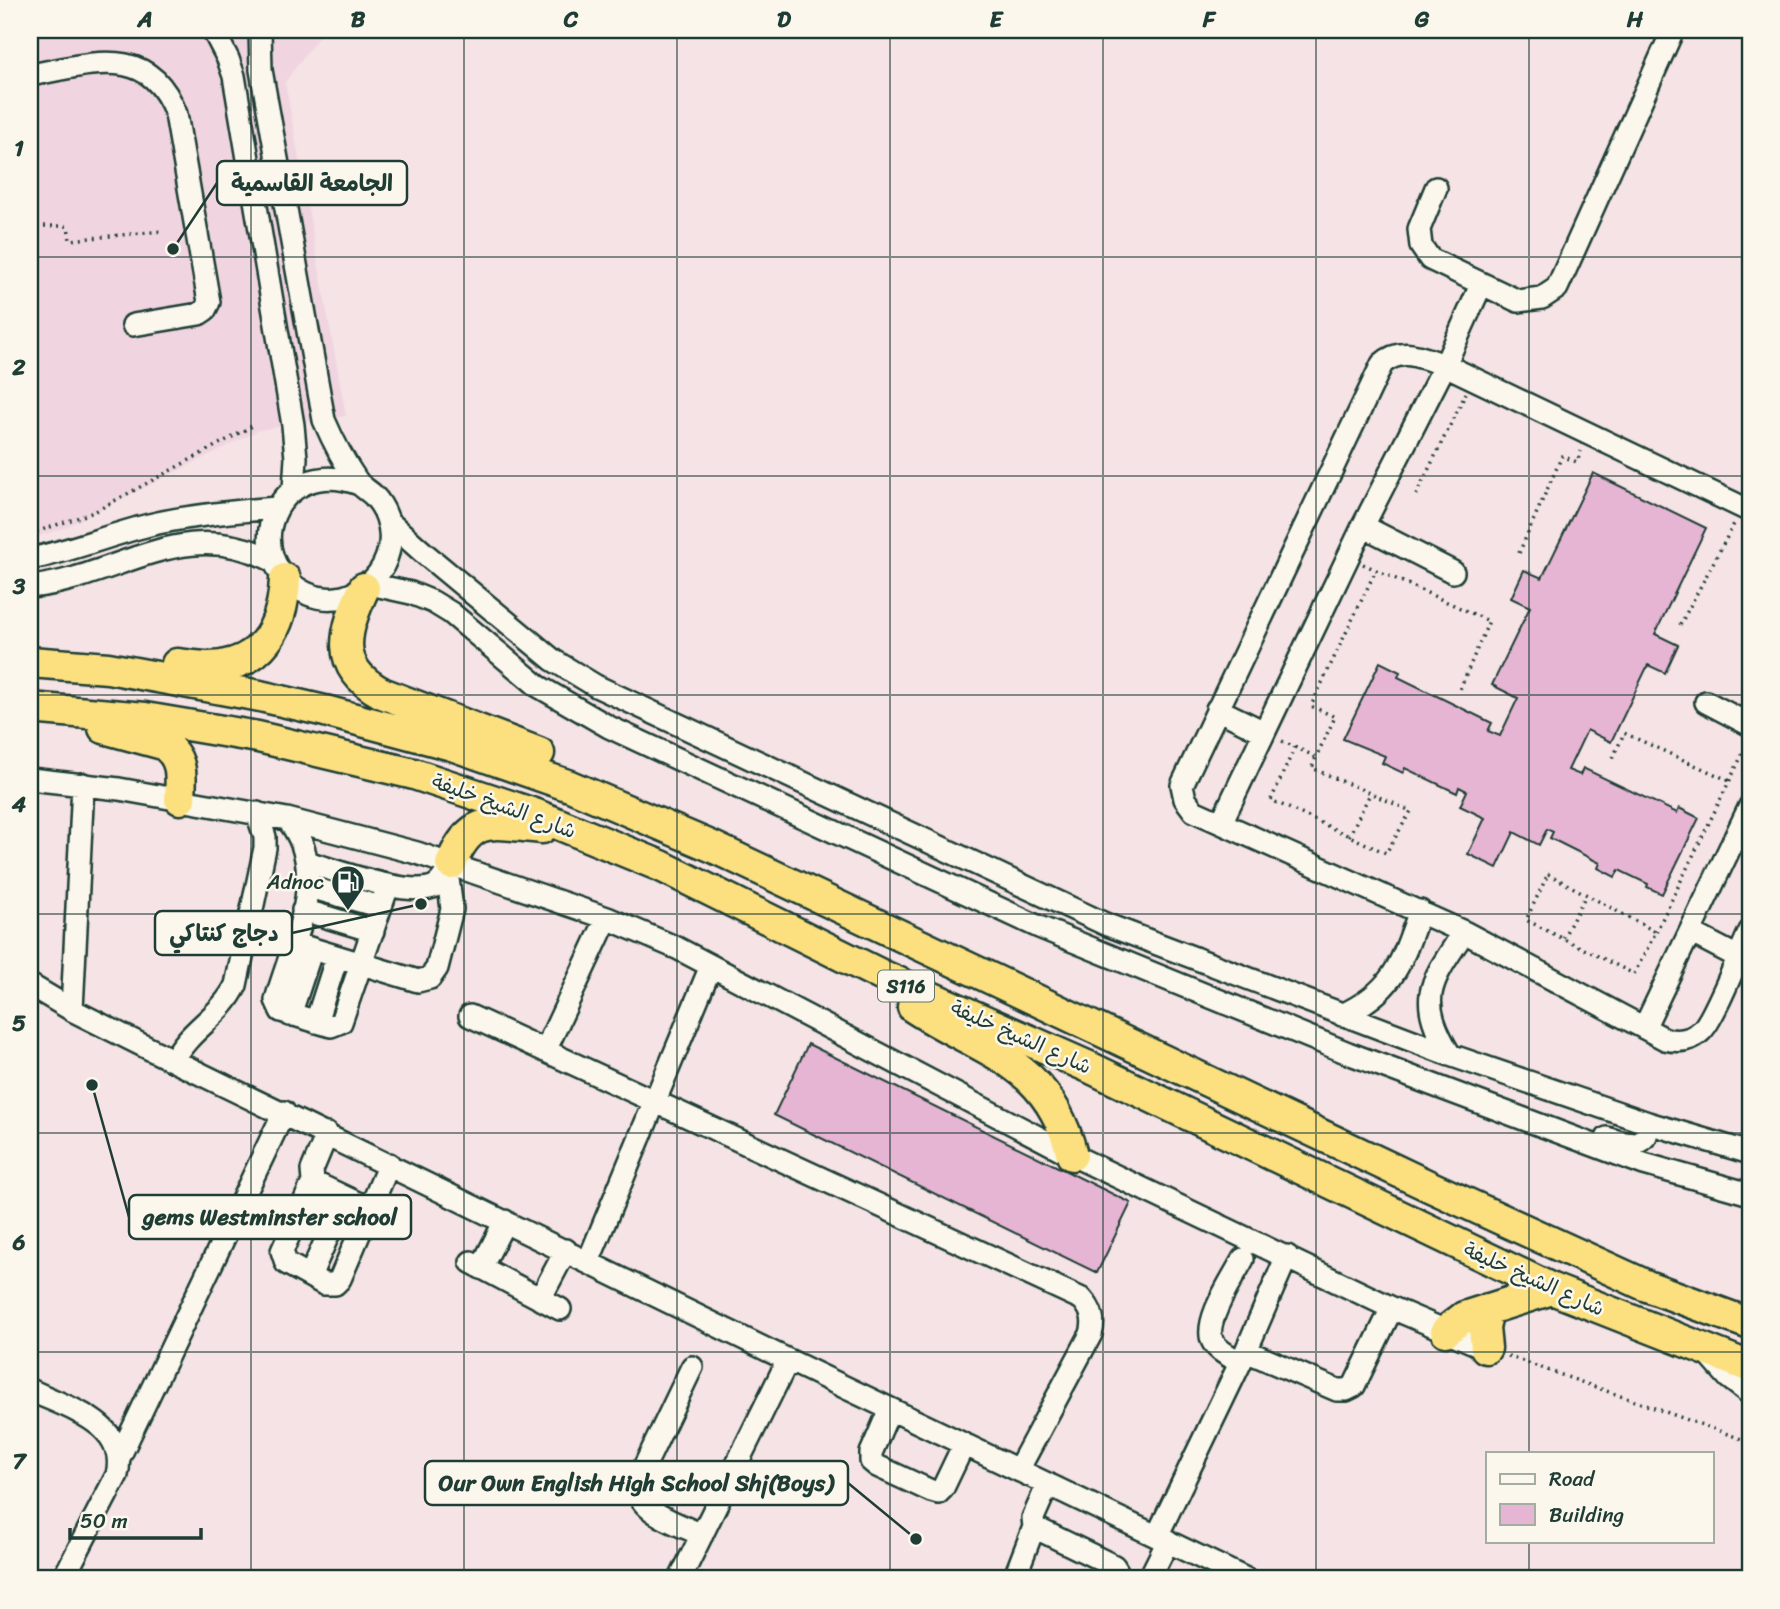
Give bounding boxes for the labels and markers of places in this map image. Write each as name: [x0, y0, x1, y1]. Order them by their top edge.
callout: الجامعة القاسمية: [217, 161, 407, 205]
place label: Adnoc: [266, 863, 325, 901]
fuel station icon: Adnoc: [329, 863, 367, 912]
callout: دجاج كنتاكي: [155, 911, 292, 955]
callout: gems Westminster school: [129, 1195, 411, 1239]
callout: Our Own English High School Shj(Boys): [425, 1461, 848, 1505]

